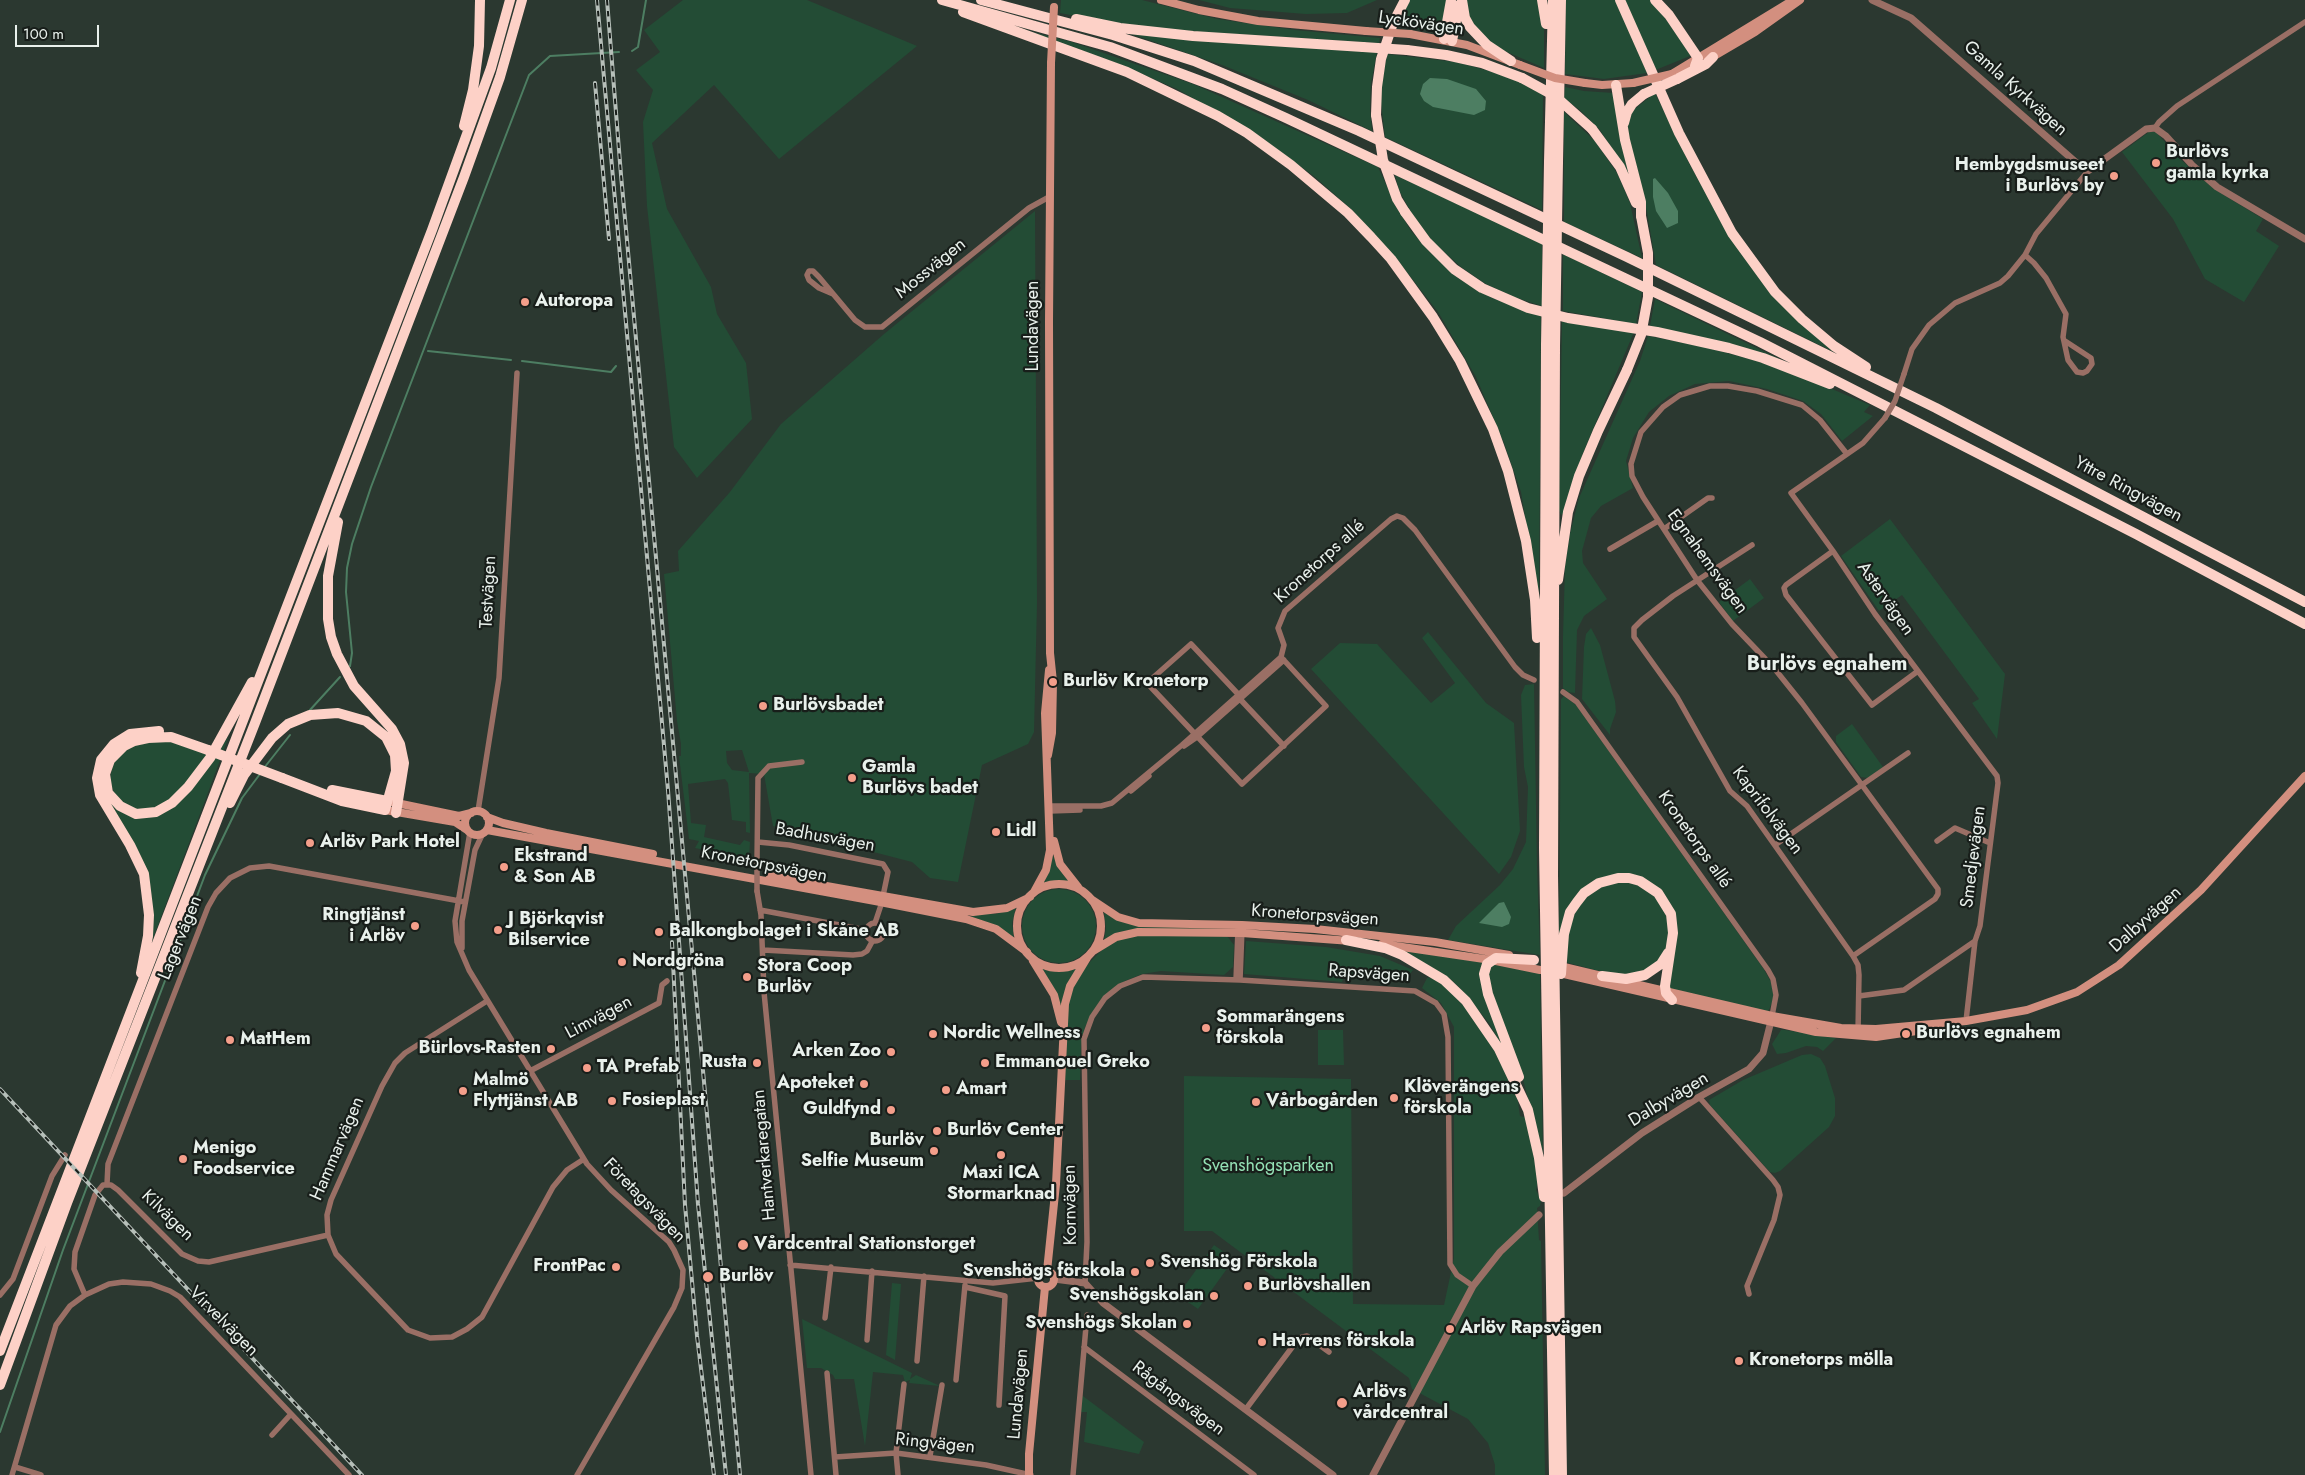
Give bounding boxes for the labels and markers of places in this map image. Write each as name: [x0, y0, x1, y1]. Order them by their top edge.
place label: Burlövs gamla kyrka: [2166, 142, 2269, 184]
place label: Hembygdsmuseet i Burlövs by: [1955, 155, 2104, 198]
marker: Burlövs gamla kyrka: [2150, 157, 2162, 169]
marker: Hembygdsmuseet i Burlövs by: [2108, 170, 2120, 182]
place label: Autoropa: [535, 291, 613, 313]
marker: Autoropa: [519, 296, 531, 308]
place label: Burlöv Kronetorp: [1063, 671, 1209, 693]
marker: Burlöv Kronetorp: [1047, 676, 1059, 688]
place label: Burlövsbadet: [773, 695, 884, 717]
marker: Burlövsbadet: [757, 700, 769, 712]
place label: Gamla Burlövs badet: [862, 757, 978, 800]
marker: Gamla Burlövs badet: [846, 772, 858, 784]
place label: Lidl: [1006, 821, 1036, 843]
marker: Lidl: [990, 826, 1002, 838]
place label: Arlöv Park Hotel: [320, 832, 460, 854]
marker: Arlöv Park Hotel: [304, 837, 316, 849]
place label: Ekstrand & Son AB: [514, 846, 596, 889]
marker: Ekstrand & Son AB: [498, 861, 510, 873]
place label: Ringtjänst i Arlöv: [322, 905, 405, 948]
place label: J Björkqvist Bilservice: [508, 909, 604, 952]
marker: Ringtjänst i Arlöv: [409, 920, 421, 932]
place label: Balkongbolaget i Skåne AB: [669, 921, 899, 943]
marker: J Björkqvist Bilservice: [492, 924, 504, 936]
marker: Balkongbolaget i Skåne AB: [653, 926, 665, 938]
place label: Nordgröna: [632, 951, 724, 973]
marker: Nordgröna: [616, 956, 628, 968]
place label: Stora Coop Burlöv: [757, 956, 852, 999]
marker: Stora Coop Burlöv: [741, 971, 753, 983]
place label: Sommarängens förskola: [1216, 1007, 1344, 1050]
marker: Sommarängens förskola: [1200, 1022, 1212, 1034]
place label: Nordic Wellness: [943, 1023, 1081, 1045]
place label: Burlövs egnahem: [1916, 1023, 2061, 1045]
marker: Nordic Wellness: [927, 1028, 939, 1040]
marker: Burlövs egnahem: [1900, 1028, 1912, 1040]
place label: MatHem: [240, 1029, 311, 1051]
marker: MatHem: [224, 1034, 236, 1046]
place label: Bürlovs-Rasten: [418, 1038, 541, 1060]
place label: Arken Zoo: [792, 1041, 881, 1063]
marker: Bürlovs-Rasten: [545, 1043, 557, 1055]
marker: Arken Zoo: [885, 1046, 897, 1058]
place label: Rusta: [701, 1052, 747, 1074]
place label: Emmanouel Greko: [995, 1052, 1150, 1074]
place label: TA Prefab: [597, 1057, 679, 1079]
marker: Rusta: [751, 1057, 763, 1069]
marker: Emmanouel Greko: [979, 1057, 991, 1069]
marker: TA Prefab: [581, 1062, 593, 1074]
place label: Malmö Flyttjänst AB: [473, 1070, 578, 1112]
place label: Apoteket: [777, 1073, 854, 1095]
place label: Klöverängens förskola: [1404, 1077, 1519, 1120]
marker: Apoteket: [858, 1078, 870, 1090]
place label: Amart: [956, 1079, 1007, 1101]
marker: Amart: [940, 1084, 952, 1096]
marker: Malmö Flyttjänst AB: [457, 1085, 469, 1097]
place label: Fosieplast: [622, 1090, 705, 1112]
place label: Vårbogården: [1266, 1091, 1378, 1113]
marker: Klöverängens förskola: [1388, 1092, 1400, 1104]
marker: Fosieplast: [606, 1095, 618, 1107]
marker: Vårbogården: [1250, 1096, 1262, 1108]
place label: Guldfynd: [803, 1099, 881, 1121]
marker: Guldfynd: [885, 1104, 897, 1116]
place label: Burlöv Center: [947, 1120, 1064, 1142]
marker: Burlöv Center: [931, 1125, 943, 1137]
place label: Burlöv Selfie Museum: [801, 1130, 924, 1172]
place label: Menigo Foodservice: [193, 1138, 295, 1180]
marker: Burlöv Selfie Museum: [928, 1145, 940, 1157]
marker: Maxi ICA Stormarknad: [995, 1149, 1007, 1161]
marker: Menigo Foodservice: [177, 1153, 189, 1165]
place label: Maxi ICA Stormarknad: [947, 1163, 1055, 1206]
place label: Vårdcentral Stationstorget: [754, 1234, 975, 1256]
marker: Vårdcentral Stationstorget: [736, 1238, 750, 1252]
place label: Svenshög Förskola: [1160, 1252, 1318, 1274]
place label: FrontPac: [533, 1256, 606, 1278]
marker: Svenshög Förskola: [1144, 1257, 1156, 1269]
marker: FrontPac: [610, 1261, 622, 1273]
place label: Svenshögs förskola: [962, 1261, 1125, 1283]
place label: Burlöv: [719, 1266, 773, 1288]
marker: Svenshögs förskola: [1129, 1266, 1141, 1278]
marker: Burlöv: [701, 1270, 715, 1284]
place label: Burlövshallen: [1258, 1275, 1371, 1297]
marker: Burlövshallen: [1242, 1280, 1254, 1292]
place label: Svenshögskolan: [1069, 1285, 1204, 1307]
marker: Svenshögskolan: [1208, 1290, 1220, 1302]
place label: Svenshögs Skolan: [1025, 1313, 1177, 1335]
marker: Svenshögs Skolan: [1181, 1318, 1193, 1330]
place label: Arlöv Rapsvägen: [1460, 1318, 1602, 1340]
marker: Arlöv Rapsvägen: [1444, 1323, 1456, 1335]
place label: Havrens förskola: [1272, 1331, 1414, 1353]
marker: Havrens förskola: [1256, 1336, 1268, 1348]
place label: Kronetorps mölla: [1749, 1350, 1893, 1372]
marker: Kronetorps mölla: [1733, 1355, 1745, 1367]
place label: Arlövs vårdcentral: [1353, 1382, 1448, 1425]
marker: Arlövs vårdcentral: [1335, 1396, 1349, 1410]

